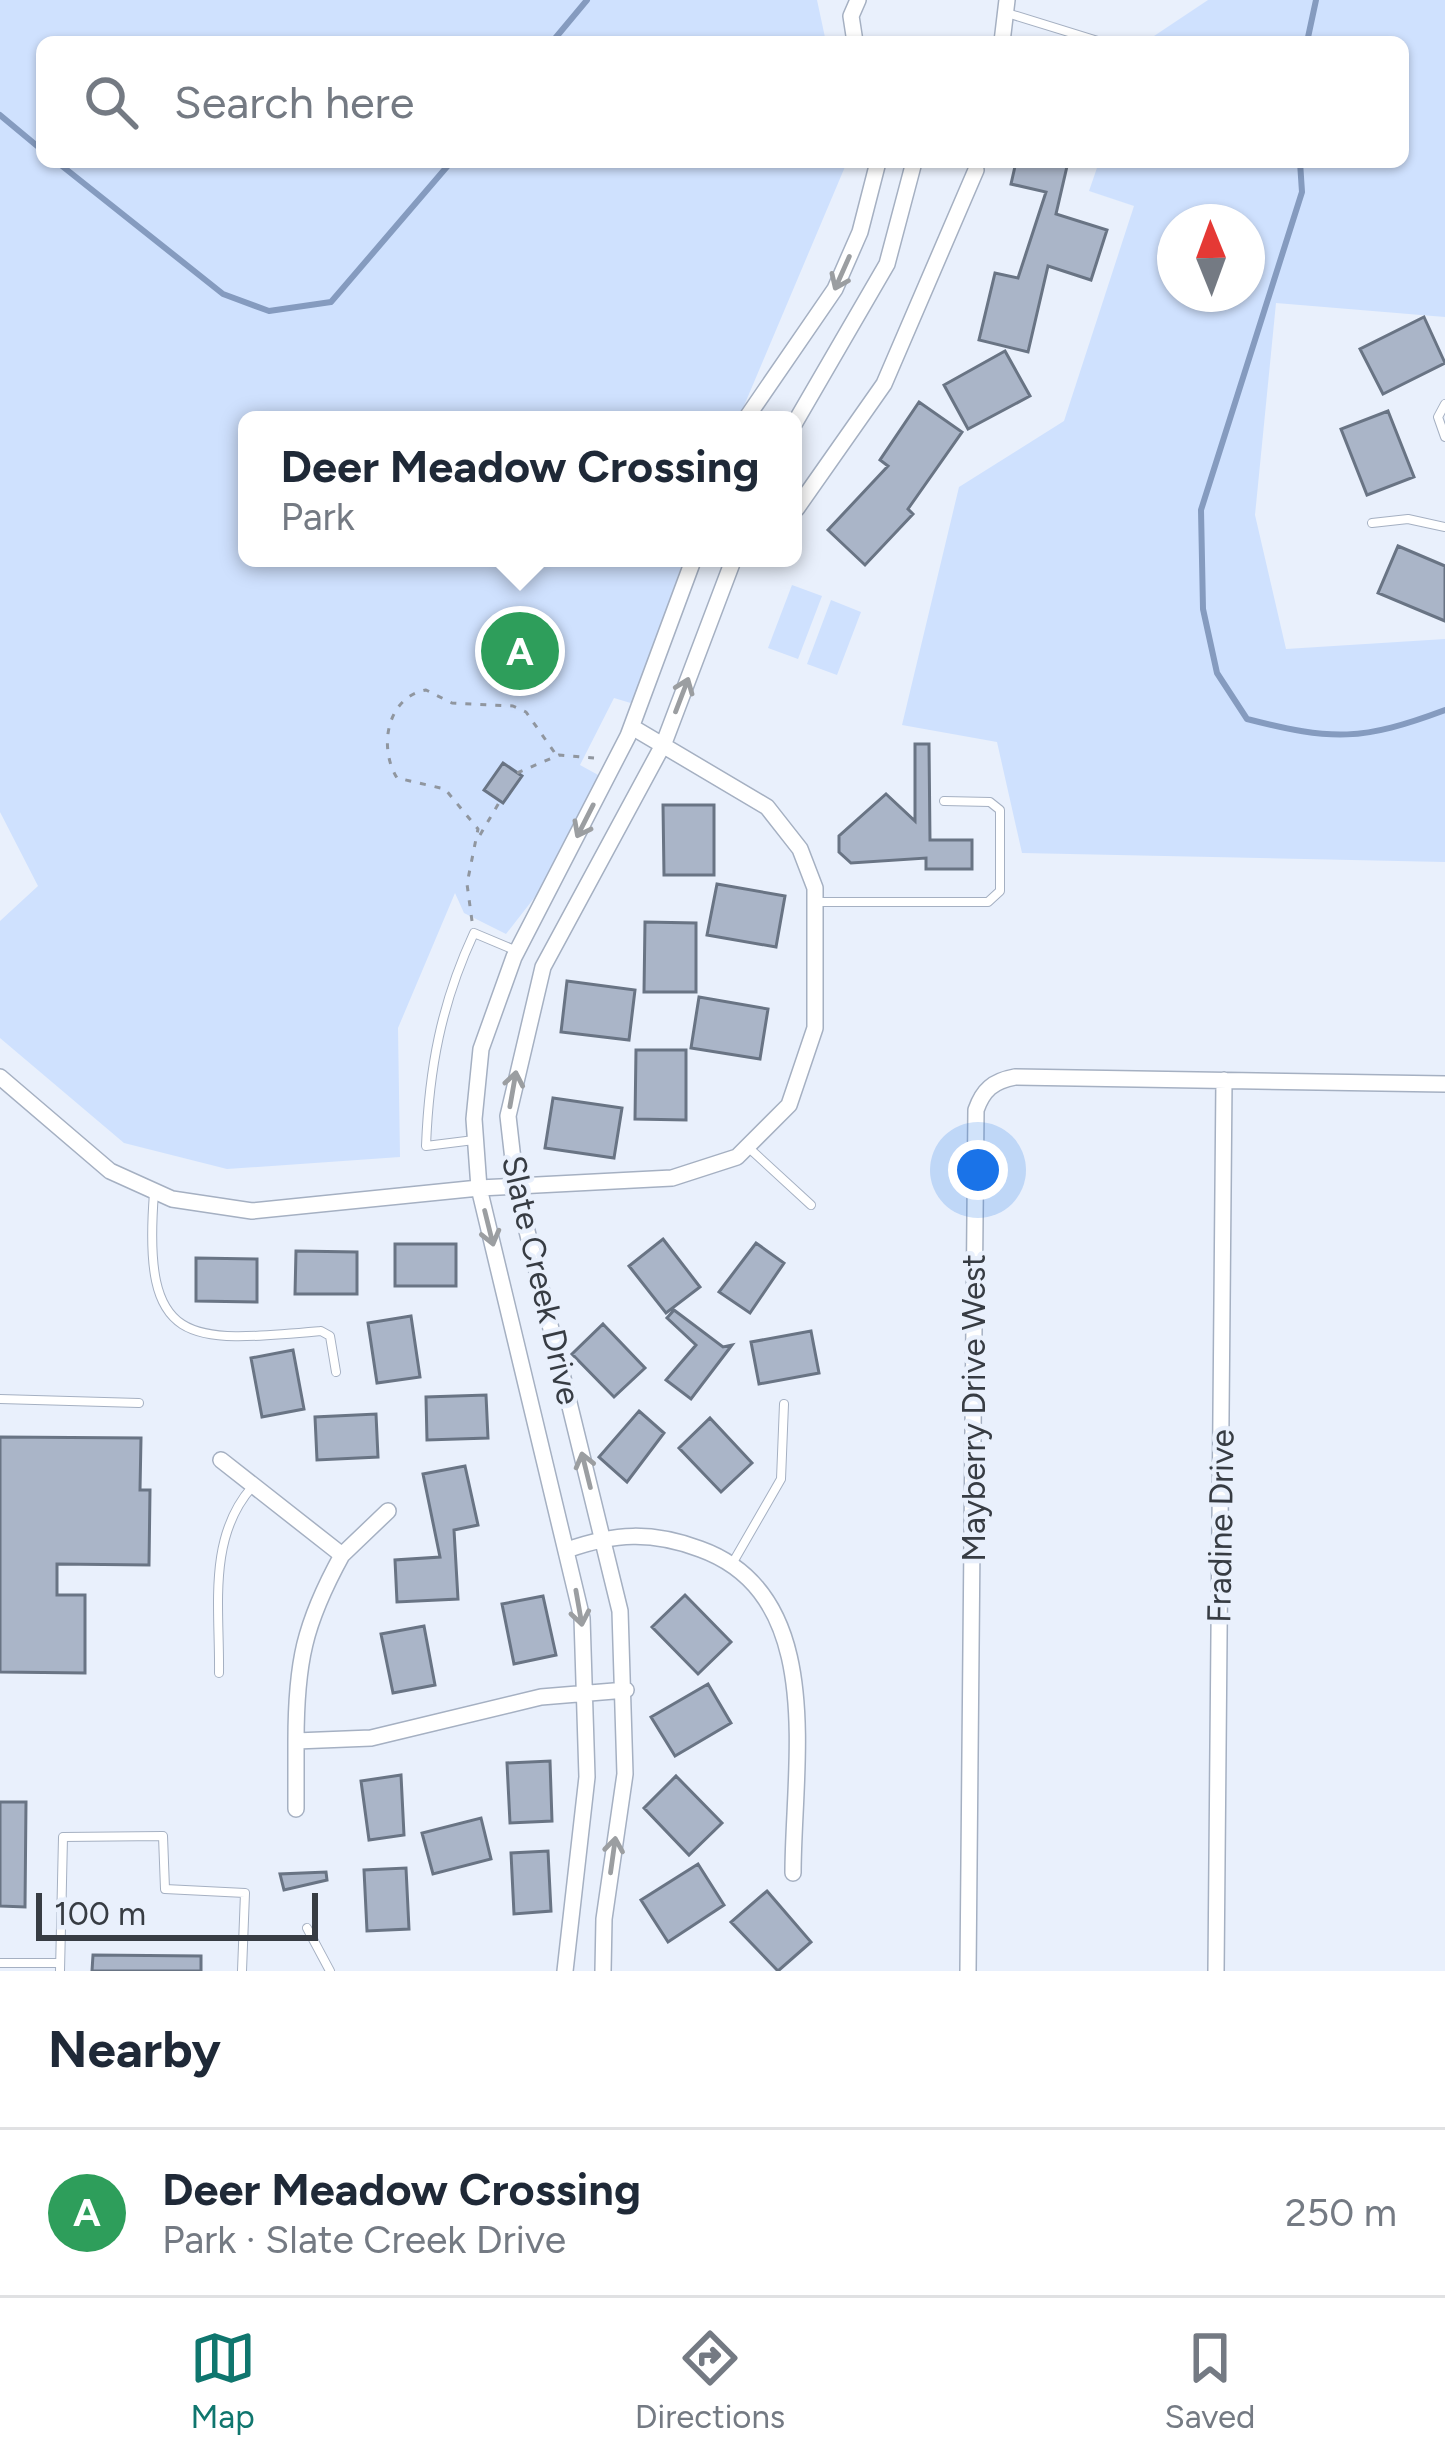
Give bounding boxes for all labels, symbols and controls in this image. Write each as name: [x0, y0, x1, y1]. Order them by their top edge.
search box: [36, 36, 1409, 168]
icon: search: [78, 69, 144, 135]
text: Search here: [174, 75, 414, 129]
north arrow: [1157, 204, 1265, 312]
one-way arrow: [829, 254, 851, 290]
popup: [238, 411, 802, 567]
text: Deer Meadow Crossing: [281, 439, 759, 493]
text: Park: [281, 493, 355, 540]
pin: A: [481, 606, 559, 696]
one-way arrow: [673, 677, 695, 714]
one-way arrow: [572, 802, 595, 838]
one-way arrow: [502, 1070, 525, 1109]
your location: [948, 1140, 1008, 1200]
street label: Slate Creek Drive: [494, 1152, 589, 1408]
one-way arrow: [479, 1209, 501, 1247]
street label: Mayberry Drive West: [954, 1254, 993, 1562]
street label: Fradine Drive: [1199, 1429, 1242, 1623]
one-way arrow: [574, 1451, 596, 1489]
one-way arrow: [568, 1587, 591, 1626]
one-way arrow: [602, 1836, 625, 1875]
scale bar: [36, 1887, 318, 1940]
text: 100 m: [54, 1894, 146, 1933]
text: Nearby: [48, 2019, 221, 2080]
text: Deer Meadow Crossing: [162, 2162, 641, 2216]
text: A: [73, 2189, 101, 2236]
text: 250 m: [1285, 2189, 1397, 2236]
text: Park · Slate Creek Drive: [162, 2216, 566, 2263]
tab: Map: [190, 2325, 256, 2436]
tab: Directions: [635, 2325, 785, 2436]
tab: Saved: [1164, 2325, 1255, 2436]

